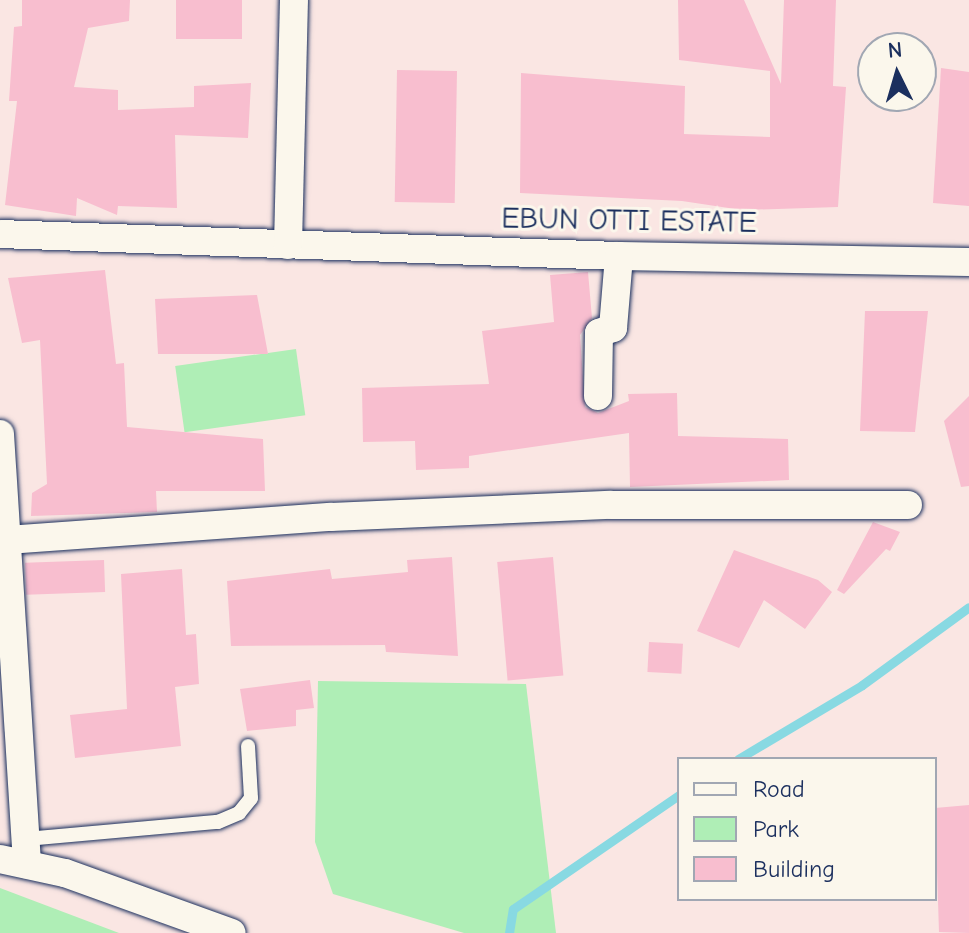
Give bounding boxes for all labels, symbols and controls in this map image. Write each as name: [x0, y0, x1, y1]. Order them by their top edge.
north arrow: [857, 32, 937, 112]
text: N: [887, 37, 903, 64]
street label: EBUN OTTI ESTATE: [501, 201, 757, 241]
legend: [677, 757, 937, 901]
text: Road: [753, 775, 805, 803]
text: Park: [753, 815, 799, 843]
text: Building: [753, 855, 835, 883]

